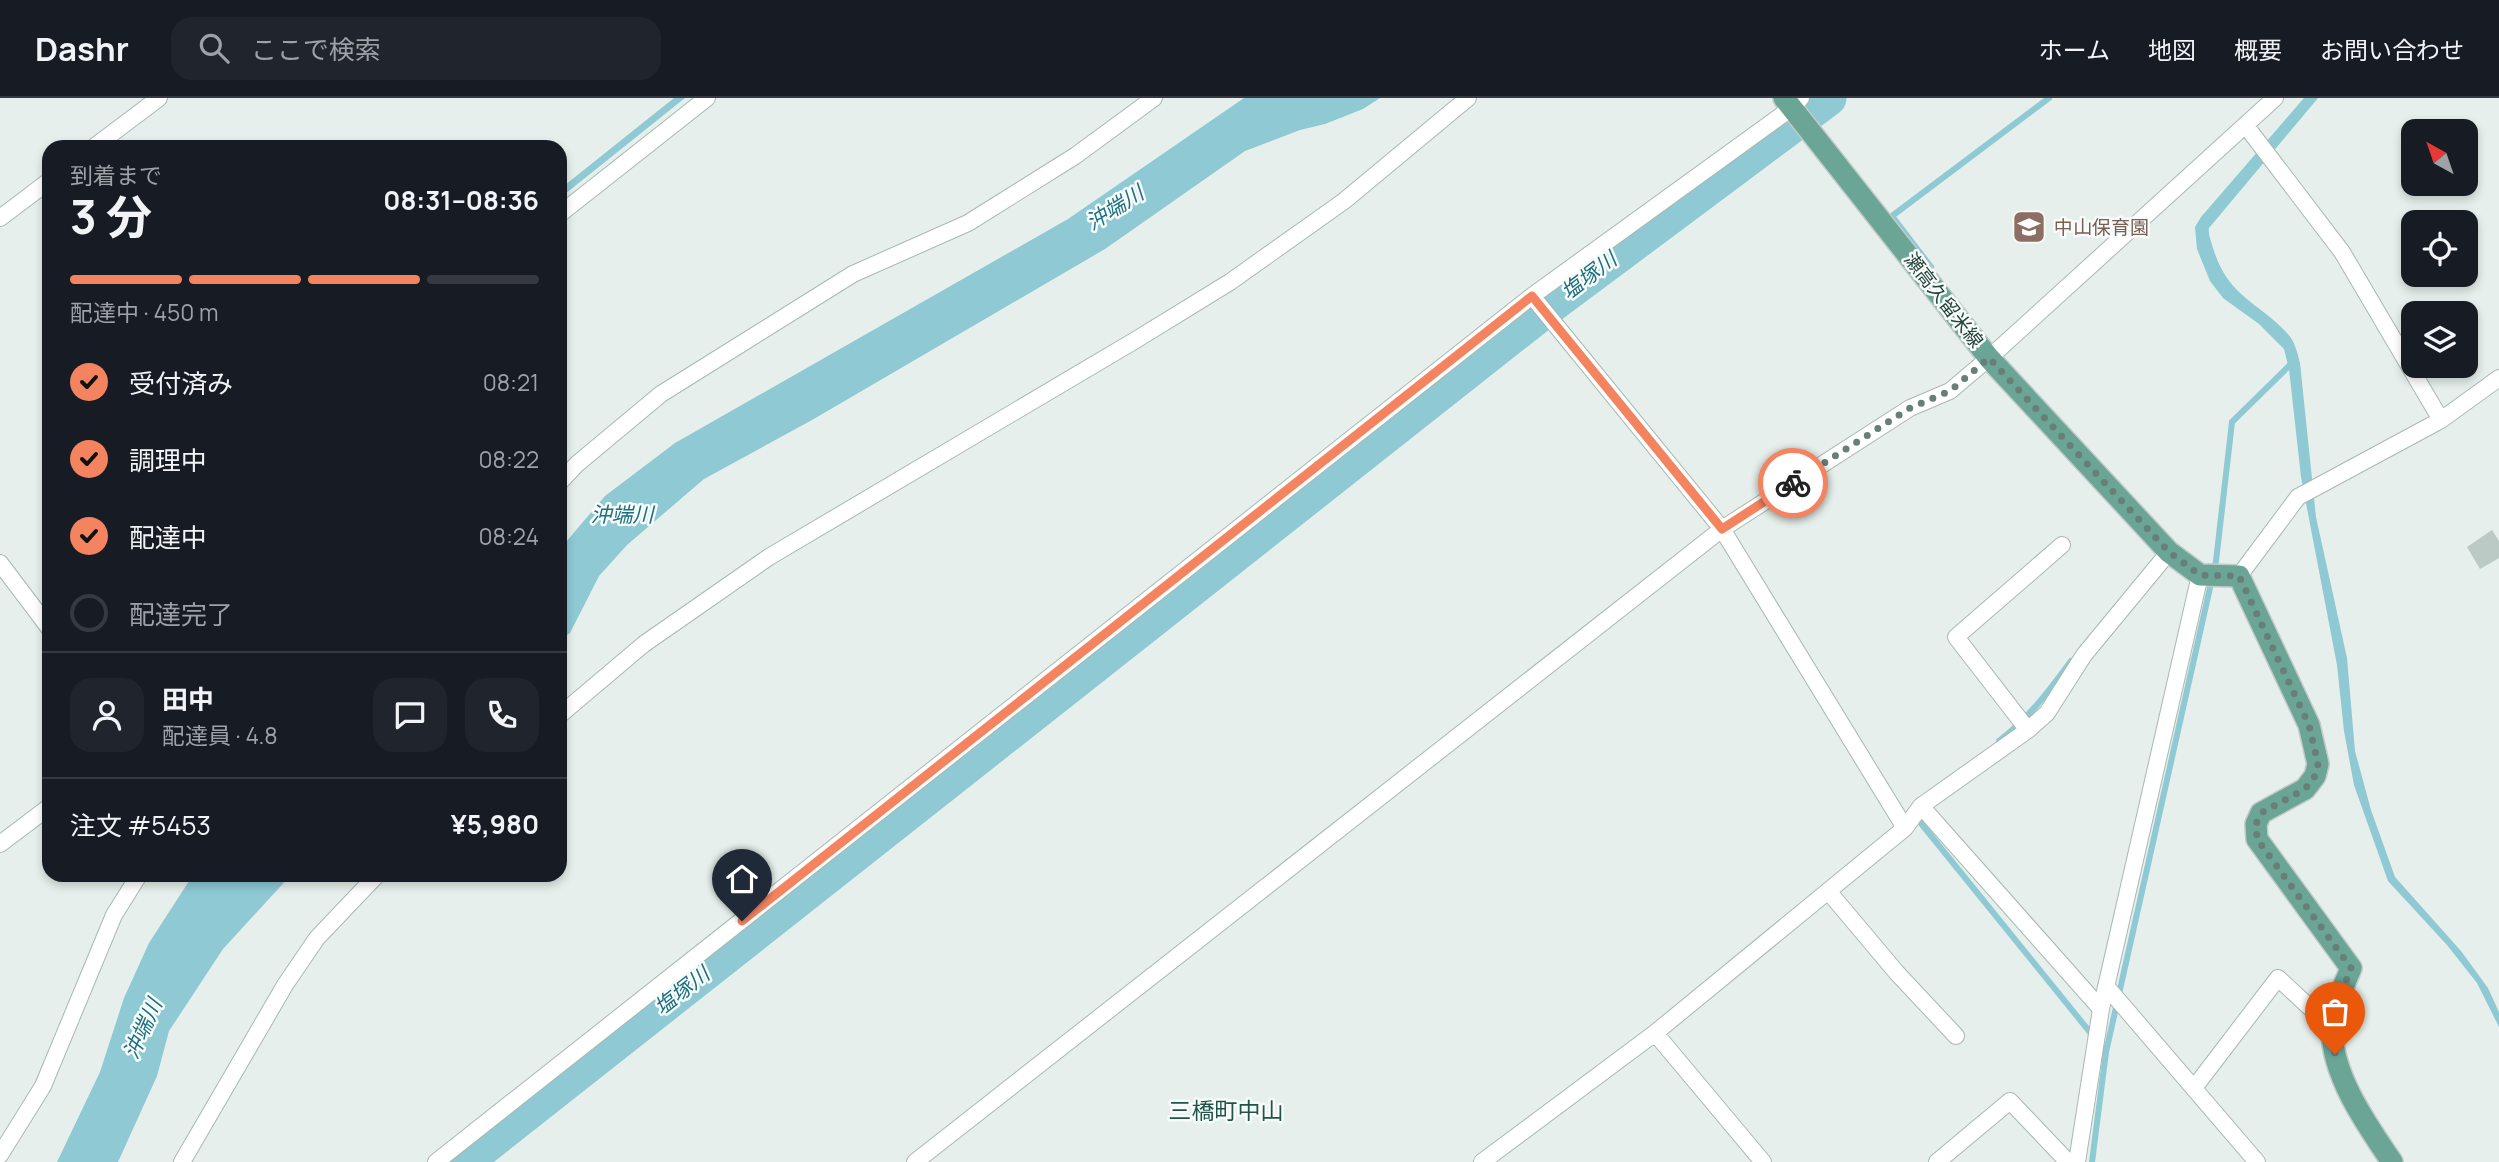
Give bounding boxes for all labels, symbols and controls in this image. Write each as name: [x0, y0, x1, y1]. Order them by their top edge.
search box: [171, 17, 661, 80]
text: Dashr: [35, 26, 129, 71]
icon: search: [195, 29, 233, 67]
text: ここで検索: [251, 31, 381, 67]
text: ホーム: [2039, 33, 2110, 66]
text: 地図: [2148, 33, 2196, 66]
text: 概要: [2234, 33, 2282, 66]
text: お問い合わせ: [2320, 33, 2464, 66]
north arrow: [2401, 119, 2478, 196]
map controls: [2401, 119, 2478, 378]
text: 到着まで: [70, 159, 162, 191]
water label: 沖端川: [1080, 178, 1150, 236]
text: 08:31–08:36: [383, 182, 539, 218]
text: 3 分: [70, 185, 152, 248]
school or university icon: 中山保育園: [2010, 208, 2048, 246]
button: locate: [2401, 210, 2478, 287]
place label: 中山保育園: [2054, 214, 2149, 240]
water label: 塩塚川: [1555, 244, 1624, 305]
street label: 瀬高久留米線: [1899, 247, 1989, 353]
text: 配達中 · 450 m: [70, 296, 218, 328]
button: layers: [2401, 301, 2478, 378]
icon: check: [70, 363, 108, 401]
text: 受付済み: [129, 365, 233, 401]
text: 08:21: [483, 366, 539, 398]
icon: check: [70, 440, 108, 478]
text: 調理中: [129, 442, 207, 478]
text: 08:22: [479, 443, 539, 475]
courier: [1758, 448, 1828, 518]
icon: bike: [1774, 464, 1812, 502]
water label: 沖端川: [591, 500, 655, 528]
icon: check: [70, 517, 108, 555]
text: 配達中: [129, 519, 207, 555]
text: 08:24: [479, 520, 539, 552]
text: 配達完了: [129, 596, 233, 632]
button: person: [70, 678, 144, 752]
button: chat: [373, 678, 447, 752]
button: phone: [465, 678, 539, 752]
text: 田中: [162, 681, 214, 717]
text: 配達員 · 4.8: [162, 719, 278, 751]
text: ¥5,980: [451, 806, 539, 842]
text: 注文 #5453: [70, 807, 211, 843]
pin: [712, 849, 772, 921]
icon: home: [723, 860, 761, 898]
water label: 塩塚川: [648, 959, 716, 1021]
pin: [2305, 982, 2365, 1054]
water label: 沖端川: [116, 992, 169, 1063]
icon: bag: [2316, 993, 2354, 1031]
district label: 三橋町中山: [1169, 1094, 1284, 1126]

